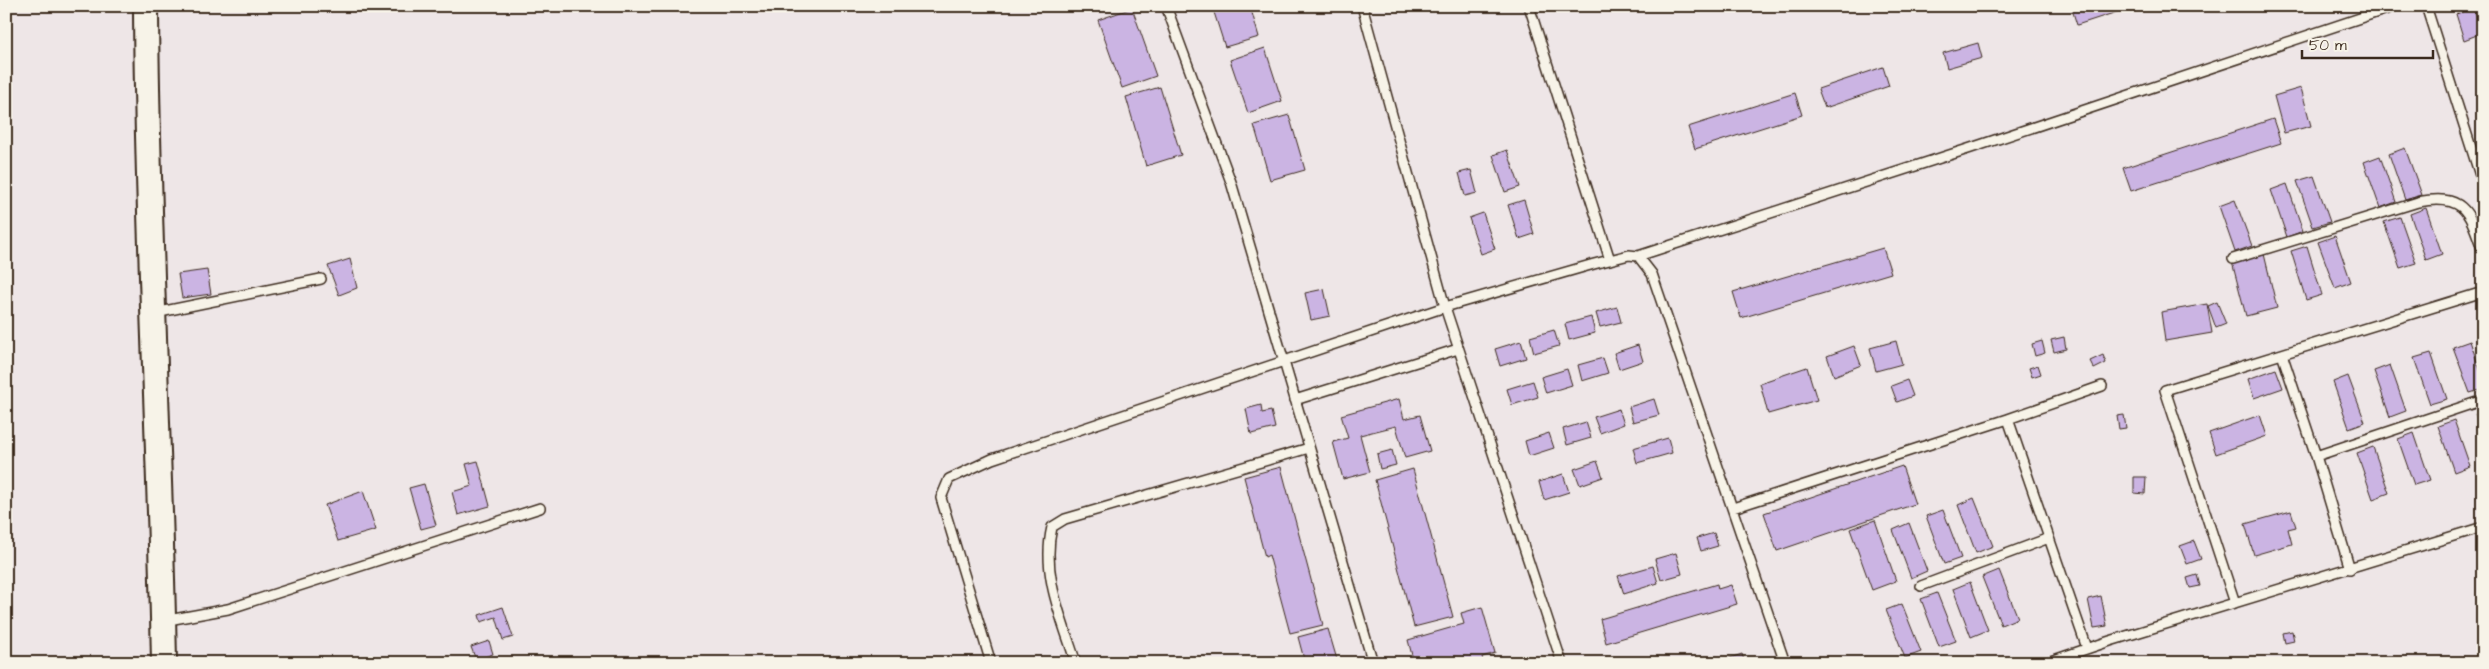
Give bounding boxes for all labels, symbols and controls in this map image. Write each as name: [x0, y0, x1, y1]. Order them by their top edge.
scale bar: [2302, 28, 2433, 60]
text: 50 m: [2309, 35, 2347, 56]

